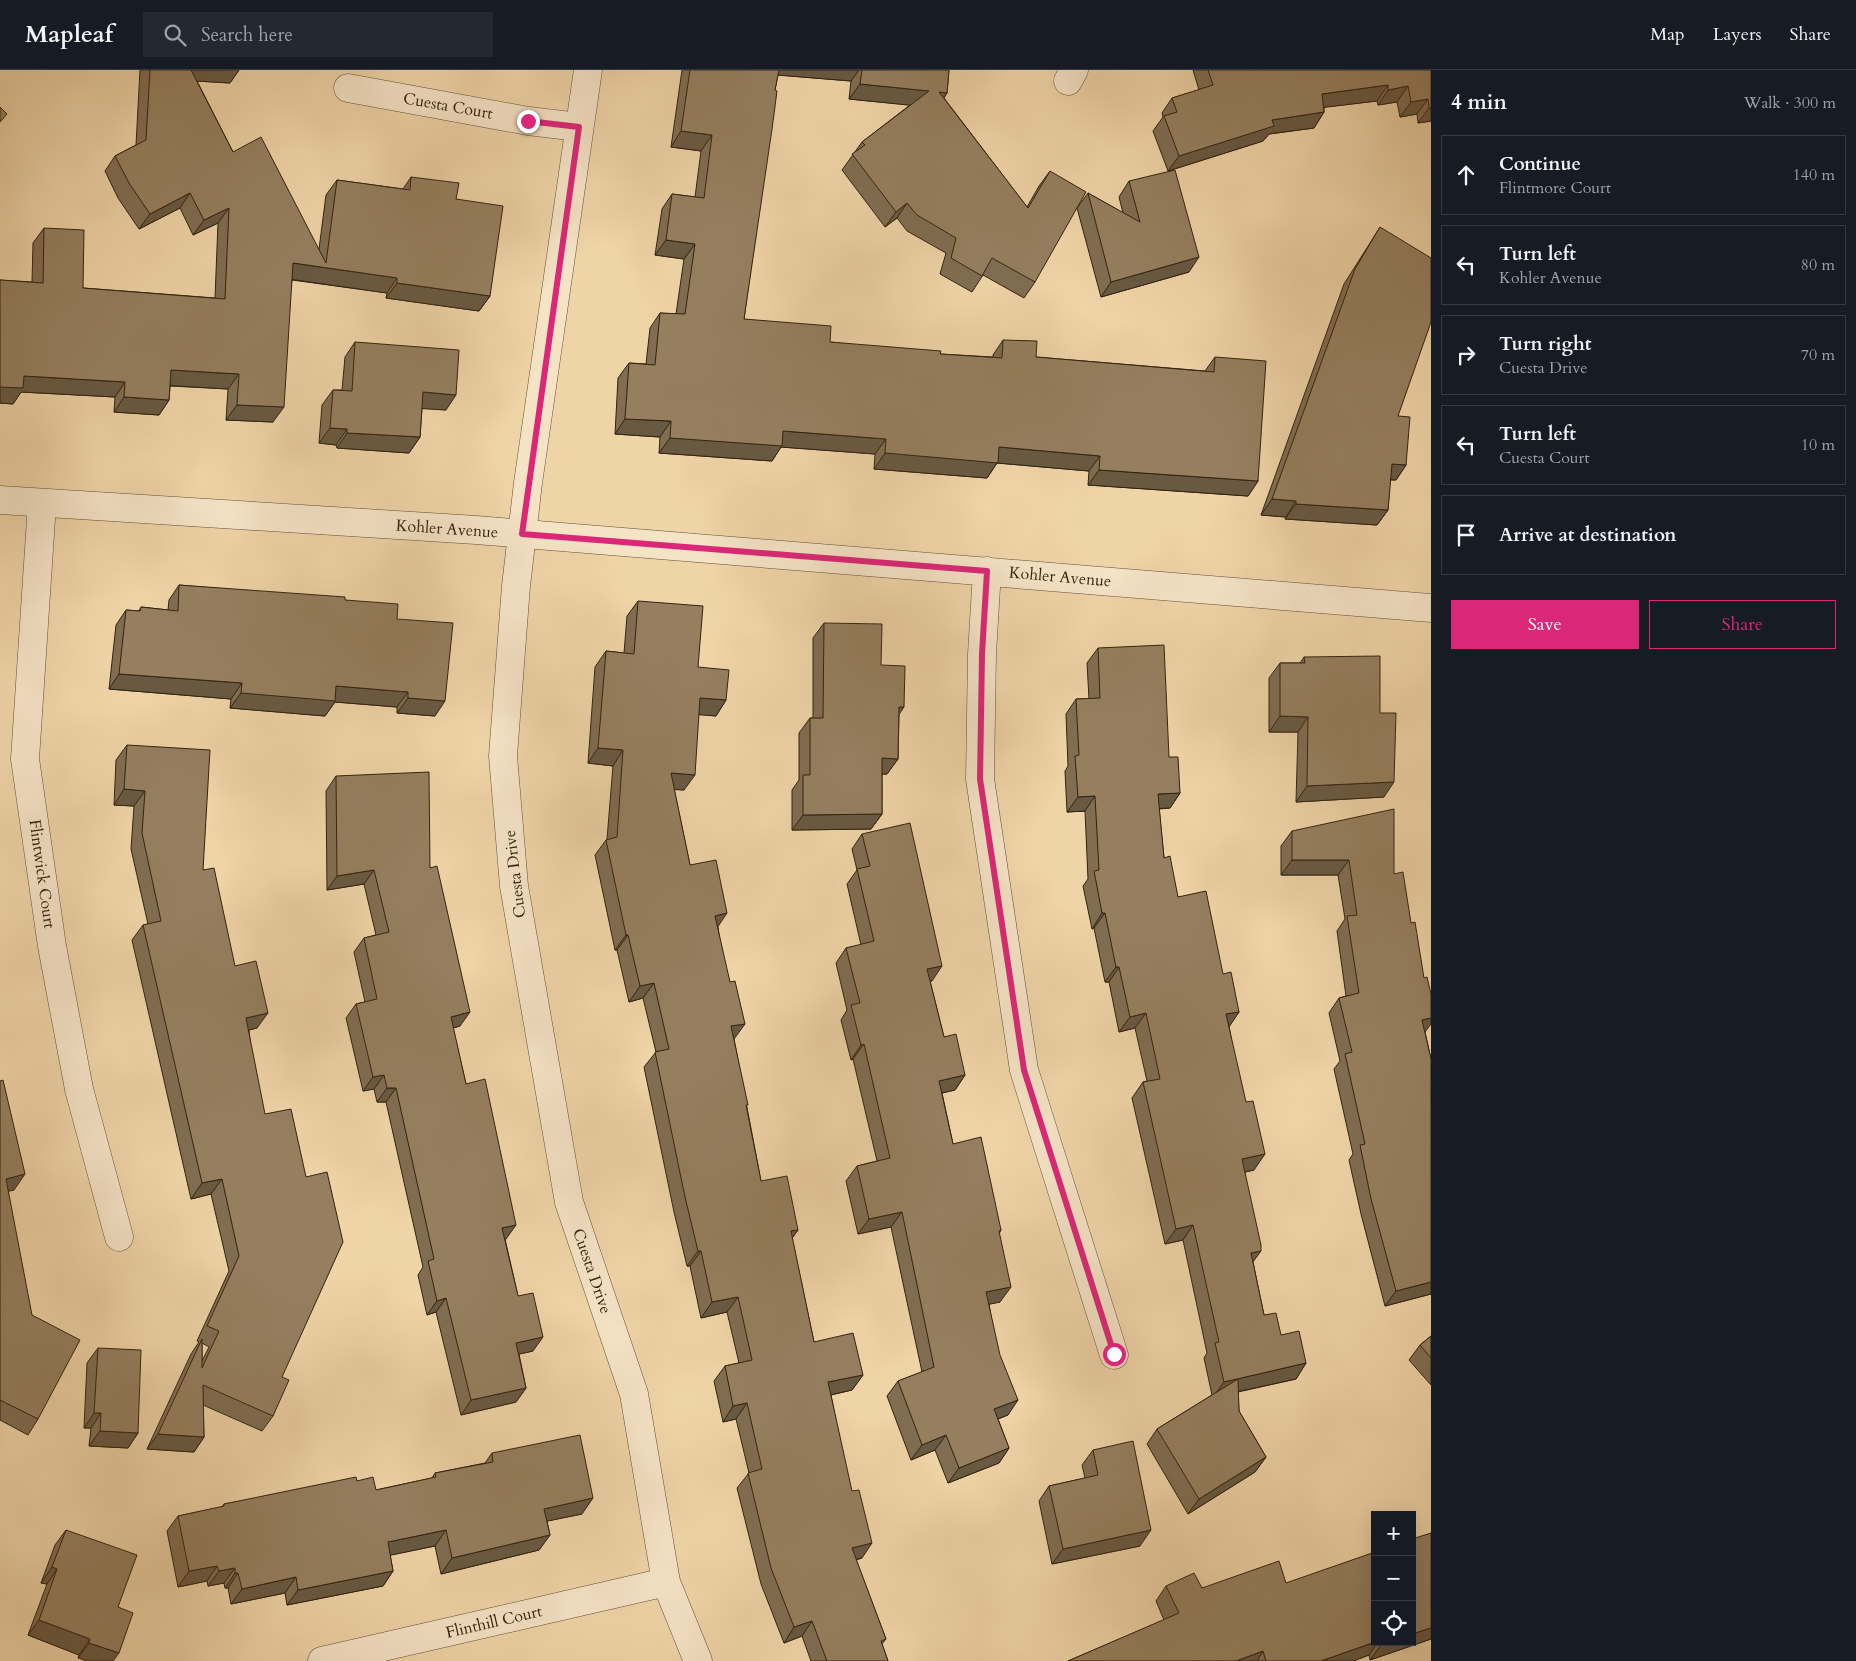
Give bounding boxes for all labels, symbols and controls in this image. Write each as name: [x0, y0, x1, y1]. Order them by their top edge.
search box: [143, 12, 493, 57]
text: Mapleaf: [25, 18, 113, 51]
icon: search: [161, 21, 189, 49]
text: Search here: [201, 22, 293, 48]
text: Map: [1650, 22, 1685, 47]
text: Layers: [1713, 22, 1762, 47]
text: Share: [1790, 22, 1831, 47]
street label: Cuesta Court: [402, 87, 494, 125]
text: 4 min: [1451, 88, 1507, 117]
text: Walk · 300 m: [1744, 92, 1836, 114]
route end: [517, 110, 540, 133]
text: Continue: [1499, 151, 1581, 177]
icon: ahead: [1452, 161, 1480, 189]
text: 140 m: [1793, 164, 1835, 186]
text: Flintmore Court: [1499, 177, 1611, 199]
text: Turn left: [1499, 241, 1576, 267]
icon: left: [1452, 251, 1480, 279]
text: 80 m: [1801, 254, 1835, 276]
text: Kohler Avenue: [1499, 267, 1602, 289]
text: Turn right: [1499, 331, 1591, 357]
icon: right: [1452, 341, 1480, 369]
text: 70 m: [1801, 344, 1835, 366]
text: Cuesta Drive: [1499, 357, 1588, 379]
text: Turn left: [1499, 421, 1576, 447]
icon: left: [1452, 431, 1480, 459]
text: 10 m: [1801, 434, 1835, 456]
text: Cuesta Court: [1499, 447, 1589, 469]
street label: Kohler Avenue: [395, 514, 499, 544]
icon: arrive: [1452, 521, 1480, 549]
text: Arrive at destination: [1499, 522, 1676, 548]
street label: Kohler Avenue: [1008, 562, 1112, 592]
button: Save: [1451, 600, 1639, 649]
button: Share: [1649, 600, 1836, 649]
street label: Flintwick Court: [23, 818, 61, 930]
street label: Cuesta Drive: [499, 829, 531, 919]
street label: Cuesta Drive: [567, 1226, 617, 1316]
route start: [1103, 1343, 1126, 1366]
map controls: [1371, 1511, 1416, 1646]
button: +: [1371, 1511, 1416, 1556]
button: −: [1371, 1556, 1416, 1601]
street label: Flinthill Court: [444, 1600, 544, 1644]
button: locate: [1371, 1601, 1416, 1646]

